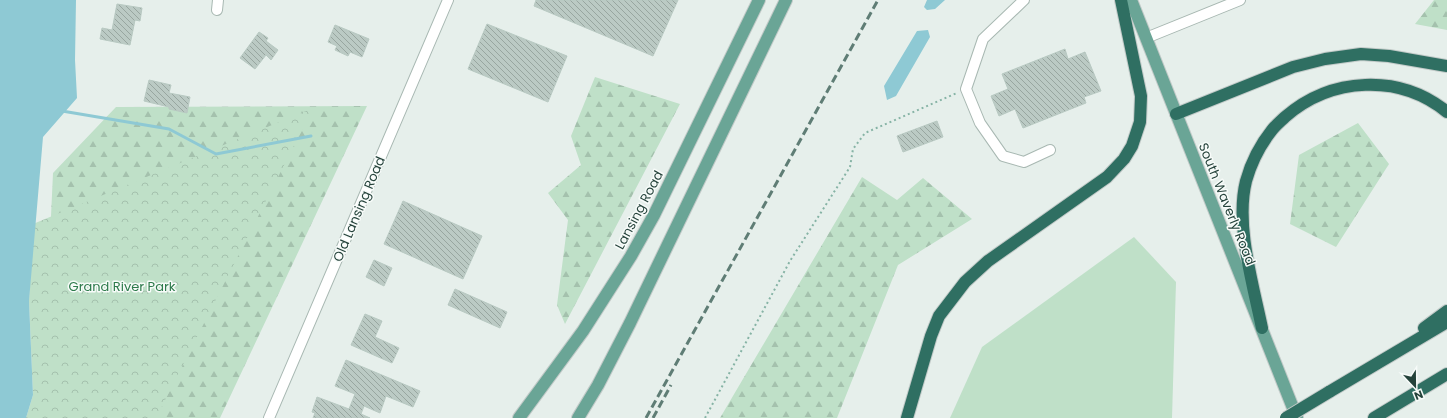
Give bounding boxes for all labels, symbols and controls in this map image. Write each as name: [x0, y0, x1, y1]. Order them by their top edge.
street label: South Waverly Road: [1194, 140, 1260, 268]
street label: Old Lansing Road: [328, 153, 390, 265]
street label: Lansing Road: [610, 167, 668, 253]
park label: Grand River Park: [69, 277, 176, 296]
north arrow: [1395, 366, 1435, 406]
text: N: [1412, 386, 1426, 404]

